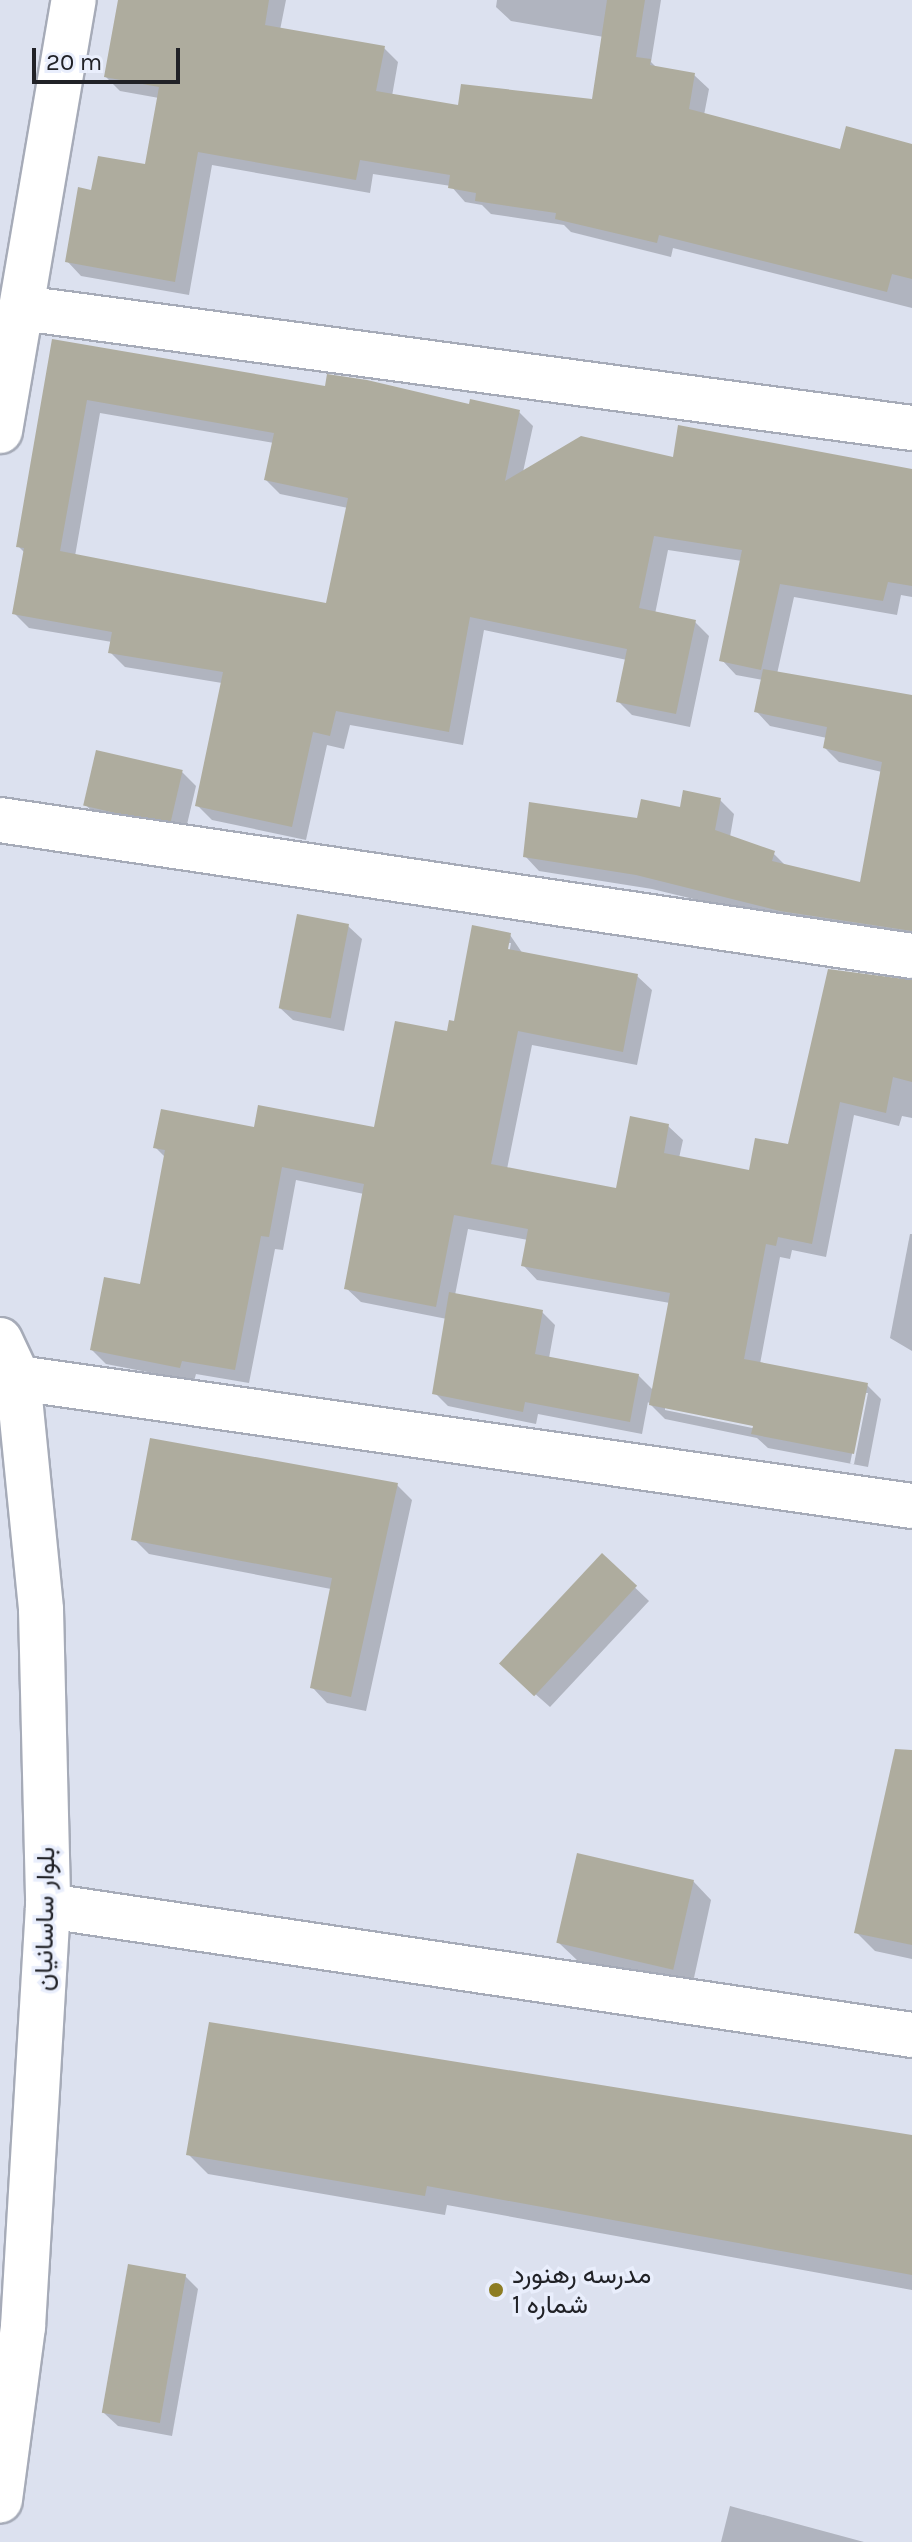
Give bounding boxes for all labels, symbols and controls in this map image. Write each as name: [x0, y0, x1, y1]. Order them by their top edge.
scale bar: [36, 32, 184, 82]
text: 20 m: [46, 48, 102, 76]
street label: بلوار ساسانیان: [28, 1847, 62, 1991]
place label: مدرسه رهنورد شماره 1: [512, 2259, 651, 2320]
marker: مدرسه رهنورد شماره 1: [487, 2281, 505, 2299]

